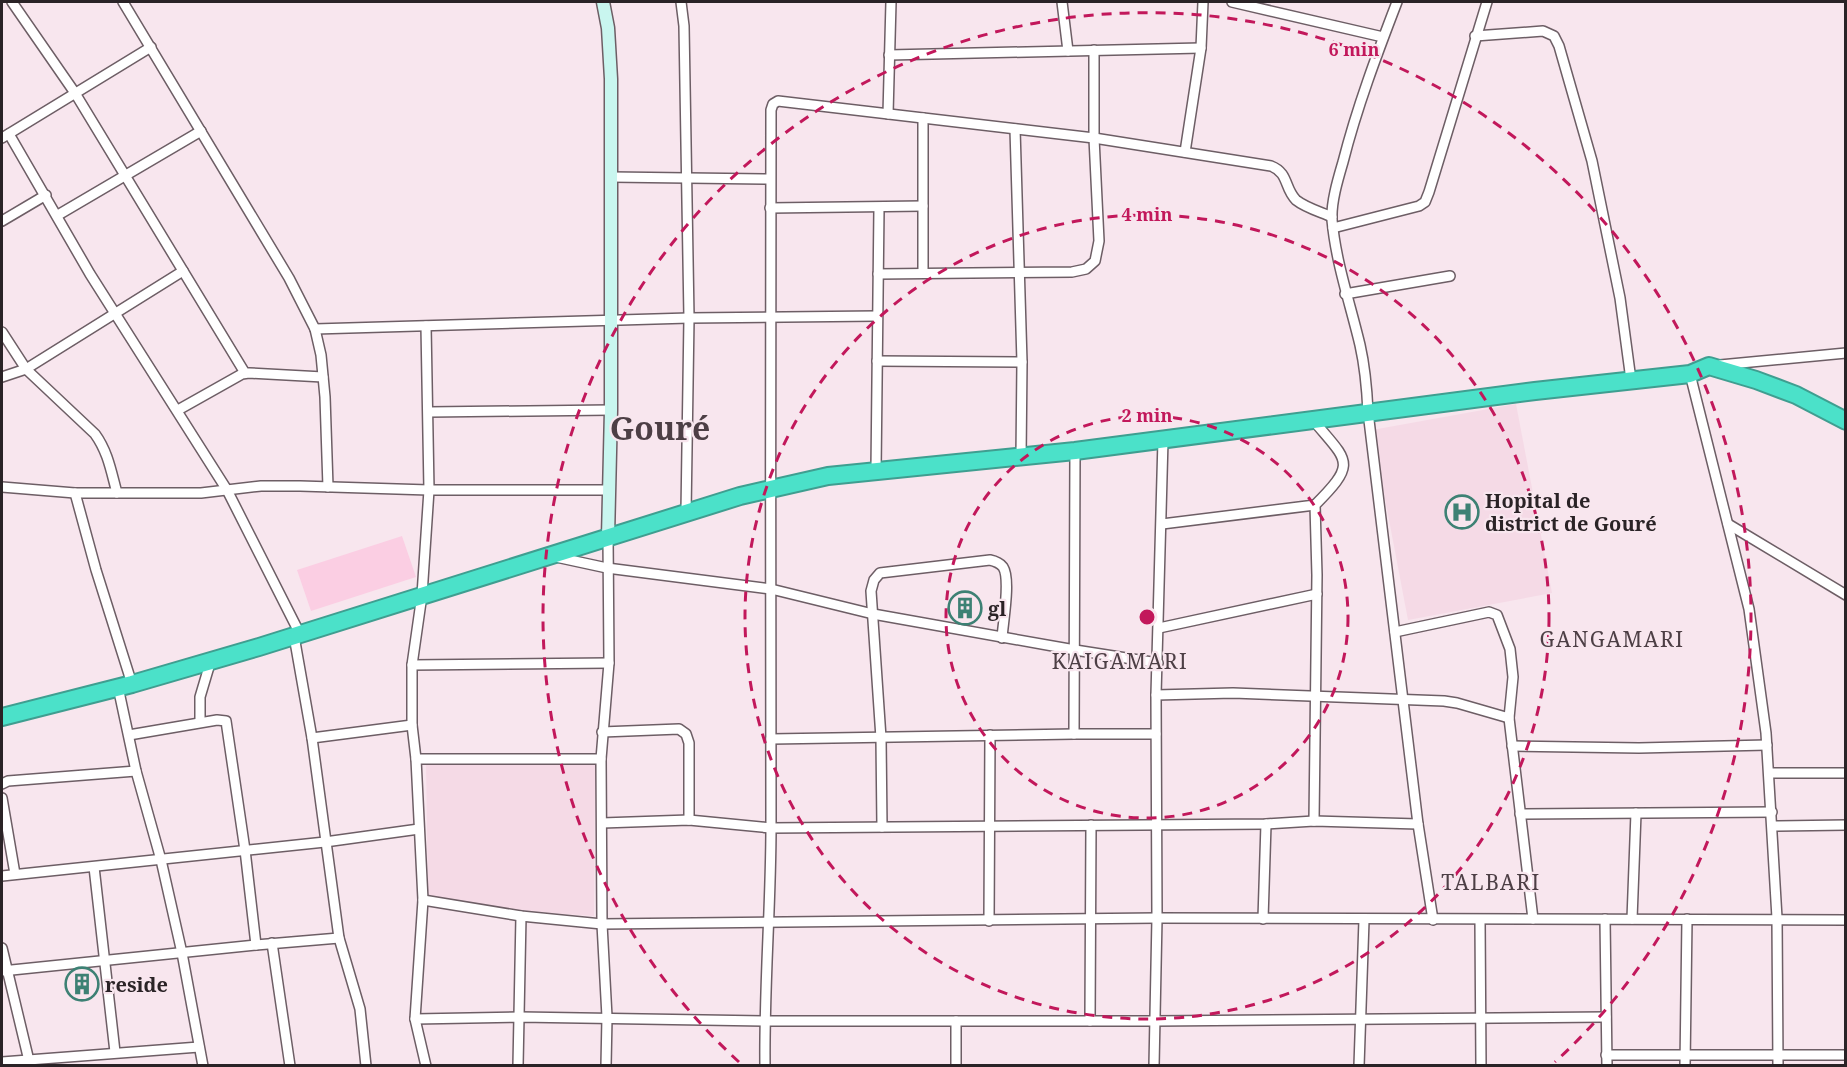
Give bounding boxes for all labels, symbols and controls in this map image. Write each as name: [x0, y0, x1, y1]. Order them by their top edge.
text: 6 min: [1329, 37, 1379, 61]
text: 4 min: [1122, 202, 1172, 226]
text: 2 min: [1122, 403, 1172, 427]
district label: Gouré: [610, 406, 710, 449]
place label: Hopital de district de Gouré: [1485, 487, 1657, 537]
hospital icon: Hopital de district de Gouré: [1444, 494, 1480, 530]
building icon: gl: [947, 590, 983, 626]
place label: gl: [988, 595, 1006, 622]
centre of rings: [1137, 607, 1157, 627]
district label: GANGAMARI: [1539, 625, 1685, 653]
district label: KAIGAMARI: [1052, 647, 1188, 675]
district label: TALBARI: [1441, 868, 1541, 896]
building icon: reside: [64, 966, 100, 1002]
place label: reside: [105, 971, 168, 998]

